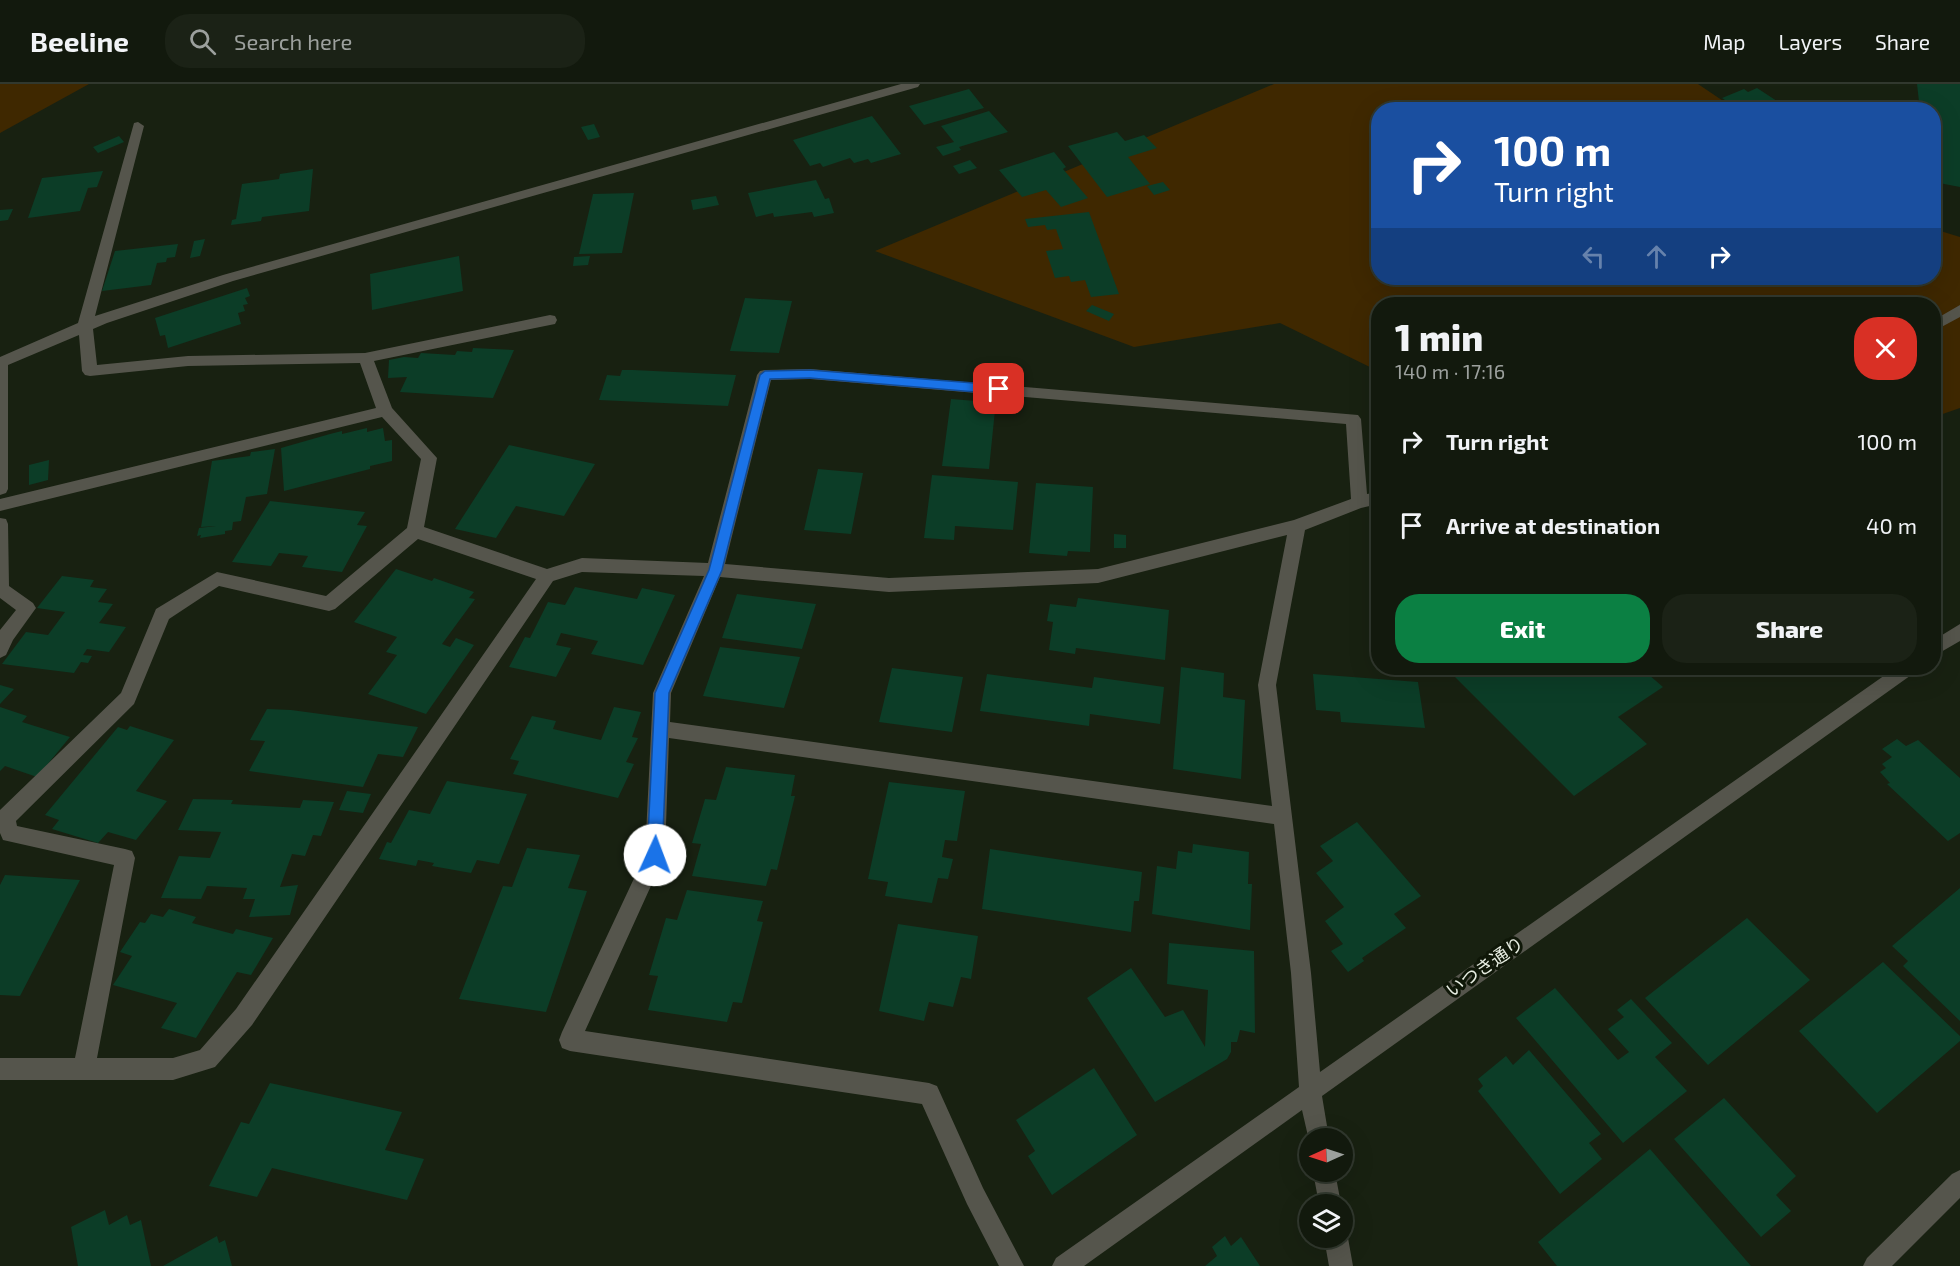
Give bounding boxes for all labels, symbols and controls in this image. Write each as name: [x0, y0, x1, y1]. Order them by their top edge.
search box: [165, 14, 585, 68]
text: Beeline: [30, 24, 129, 58]
icon: search: [186, 25, 219, 58]
text: Search here: [234, 28, 352, 54]
text: Map: [1703, 29, 1745, 54]
text: Layers: [1778, 29, 1842, 54]
text: Share: [1875, 29, 1930, 54]
text: 100 m: [1494, 124, 1611, 174]
icon: right: [1395, 126, 1473, 204]
text: Turn right: [1494, 175, 1614, 207]
icon: left: [1577, 240, 1610, 273]
icon: ahead: [1640, 240, 1673, 273]
icon: right: [1703, 240, 1736, 273]
text: 1 min: [1395, 315, 1483, 358]
button: close: [1854, 317, 1917, 380]
text: 140 m · 17:16: [1395, 359, 1505, 383]
pin: [973, 363, 1024, 414]
icon: arrive: [982, 372, 1015, 405]
icon: right: [1395, 425, 1428, 458]
text: Turn right: [1446, 428, 1548, 454]
text: 100 m: [1858, 428, 1917, 454]
icon: arrive: [1395, 509, 1428, 542]
text: Arrive at destination: [1446, 512, 1660, 538]
text: 40 m: [1866, 512, 1917, 538]
button: Exit: [1395, 594, 1650, 663]
button: Share: [1662, 594, 1917, 663]
position arrow: [623, 823, 687, 887]
street label: いつき通り: [1441, 931, 1528, 1001]
north arrow: [1299, 1128, 1353, 1182]
map controls: [1299, 1128, 1353, 1248]
button: layers: [1299, 1194, 1353, 1248]

